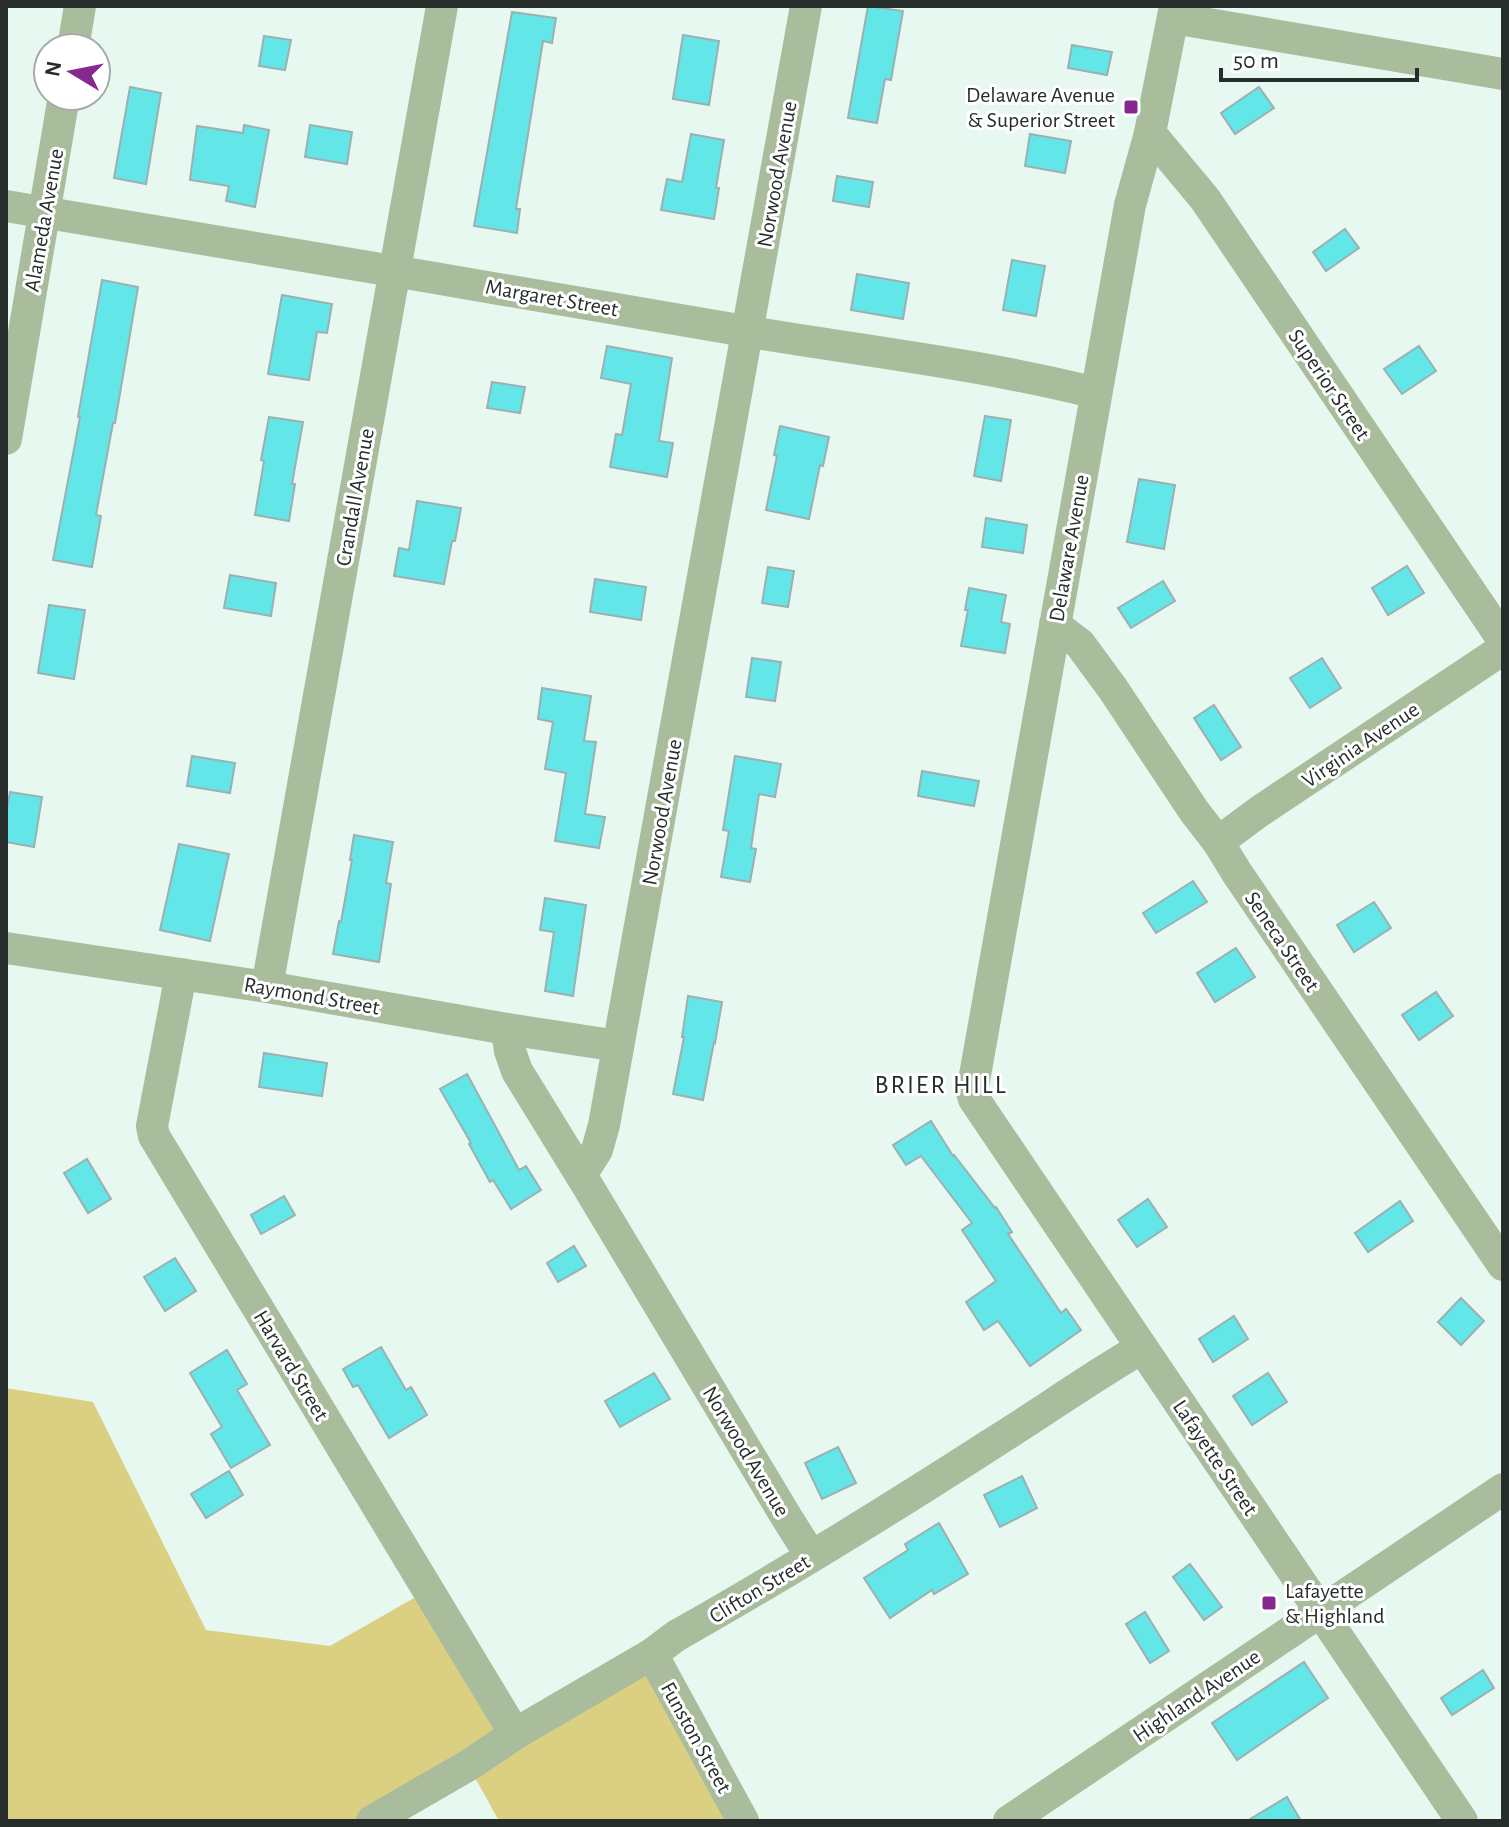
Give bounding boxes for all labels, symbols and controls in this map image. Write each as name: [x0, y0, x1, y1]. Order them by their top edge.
north arrow: [32, 32, 112, 112]
scale bar: [1221, 32, 1417, 82]
text: 50 m: [1233, 49, 1279, 73]
text: N: [41, 59, 65, 78]
place label: Delaware Avenue & Superior Street: [966, 84, 1115, 131]
marker: Delaware Avenue & Superior Street: [1122, 98, 1140, 116]
street label: Norwood Avenue: [753, 99, 801, 249]
street label: Alameda Avenue: [21, 147, 67, 294]
street label: Margaret Street: [484, 275, 620, 320]
street label: Superior Street: [1284, 325, 1374, 444]
street label: Crandall Avenue: [332, 427, 378, 568]
street label: Delaware Avenue: [1045, 473, 1093, 623]
street label: Virginia Avenue: [1298, 698, 1423, 792]
street label: Norwood Avenue: [638, 737, 686, 887]
street label: Seneca Street: [1241, 888, 1324, 996]
street label: Raymond Street: [242, 973, 381, 1019]
district label: BRIER HILL: [875, 1072, 1008, 1098]
street label: Harvard Street: [250, 1306, 333, 1425]
street label: Norwood Avenue: [699, 1382, 794, 1521]
street label: Lafayette Street: [1169, 1396, 1262, 1519]
street label: Clifton Street: [705, 1550, 814, 1627]
place label: Lafayette & Highland: [1285, 1580, 1385, 1627]
marker: Lafayette & Highland: [1260, 1594, 1278, 1612]
street label: Highland Avenue: [1129, 1645, 1264, 1746]
street label: Funston Street: [657, 1678, 736, 1797]

